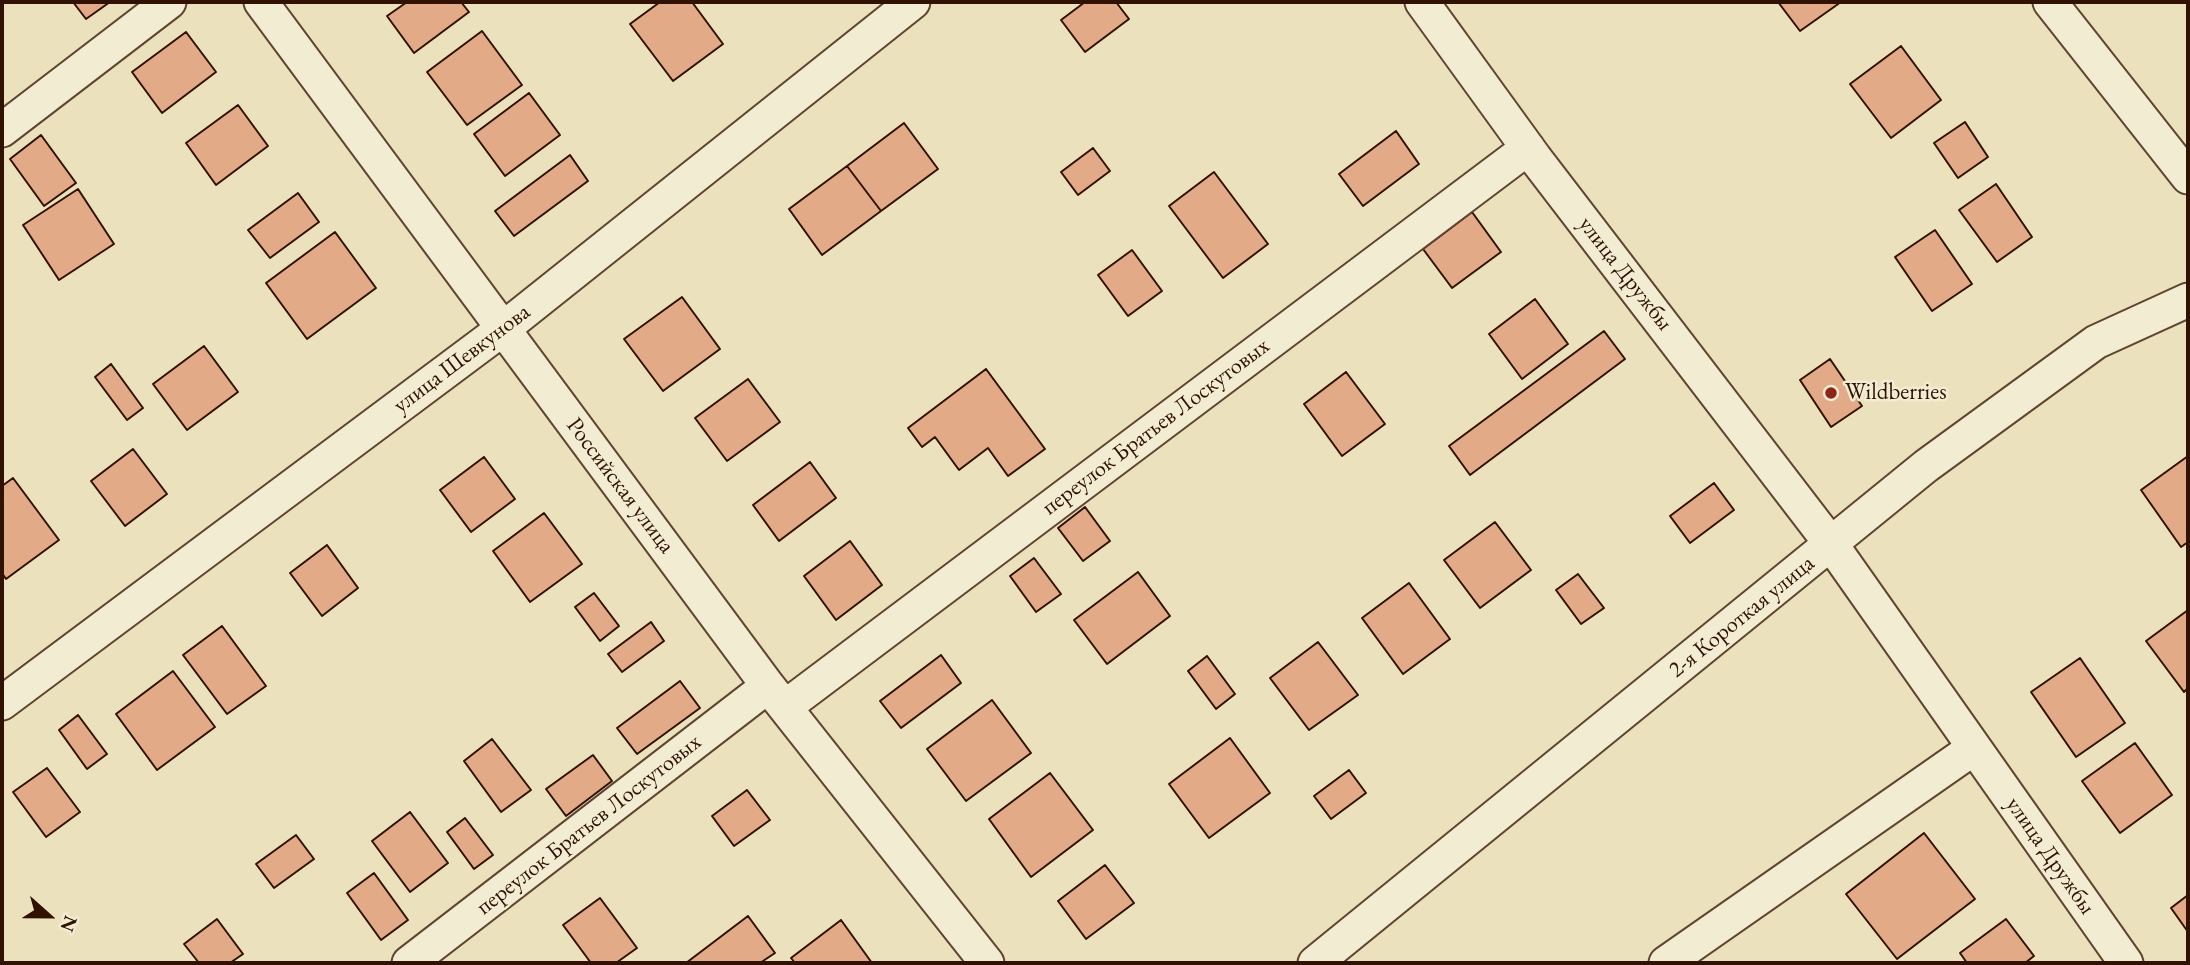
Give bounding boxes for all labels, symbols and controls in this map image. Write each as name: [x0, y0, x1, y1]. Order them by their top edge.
street label: улица Дружбы: [1572, 212, 1678, 336]
street label: улица Шевкунова: [388, 299, 536, 419]
street label: переулок Братьев Лоскутовых: [1037, 332, 1275, 522]
place label: Wildberries: [1845, 379, 1947, 407]
marker: Wildberries: [1823, 385, 1839, 401]
street label: Российская улица: [560, 413, 680, 559]
street label: 2-я Короткая улица: [1664, 550, 1820, 684]
street label: переулок Братьев Лоскутовых: [471, 729, 707, 921]
street label: улица Дружбы: [1999, 792, 2101, 920]
north arrow: [14, 881, 84, 951]
text: N: [55, 912, 83, 935]

